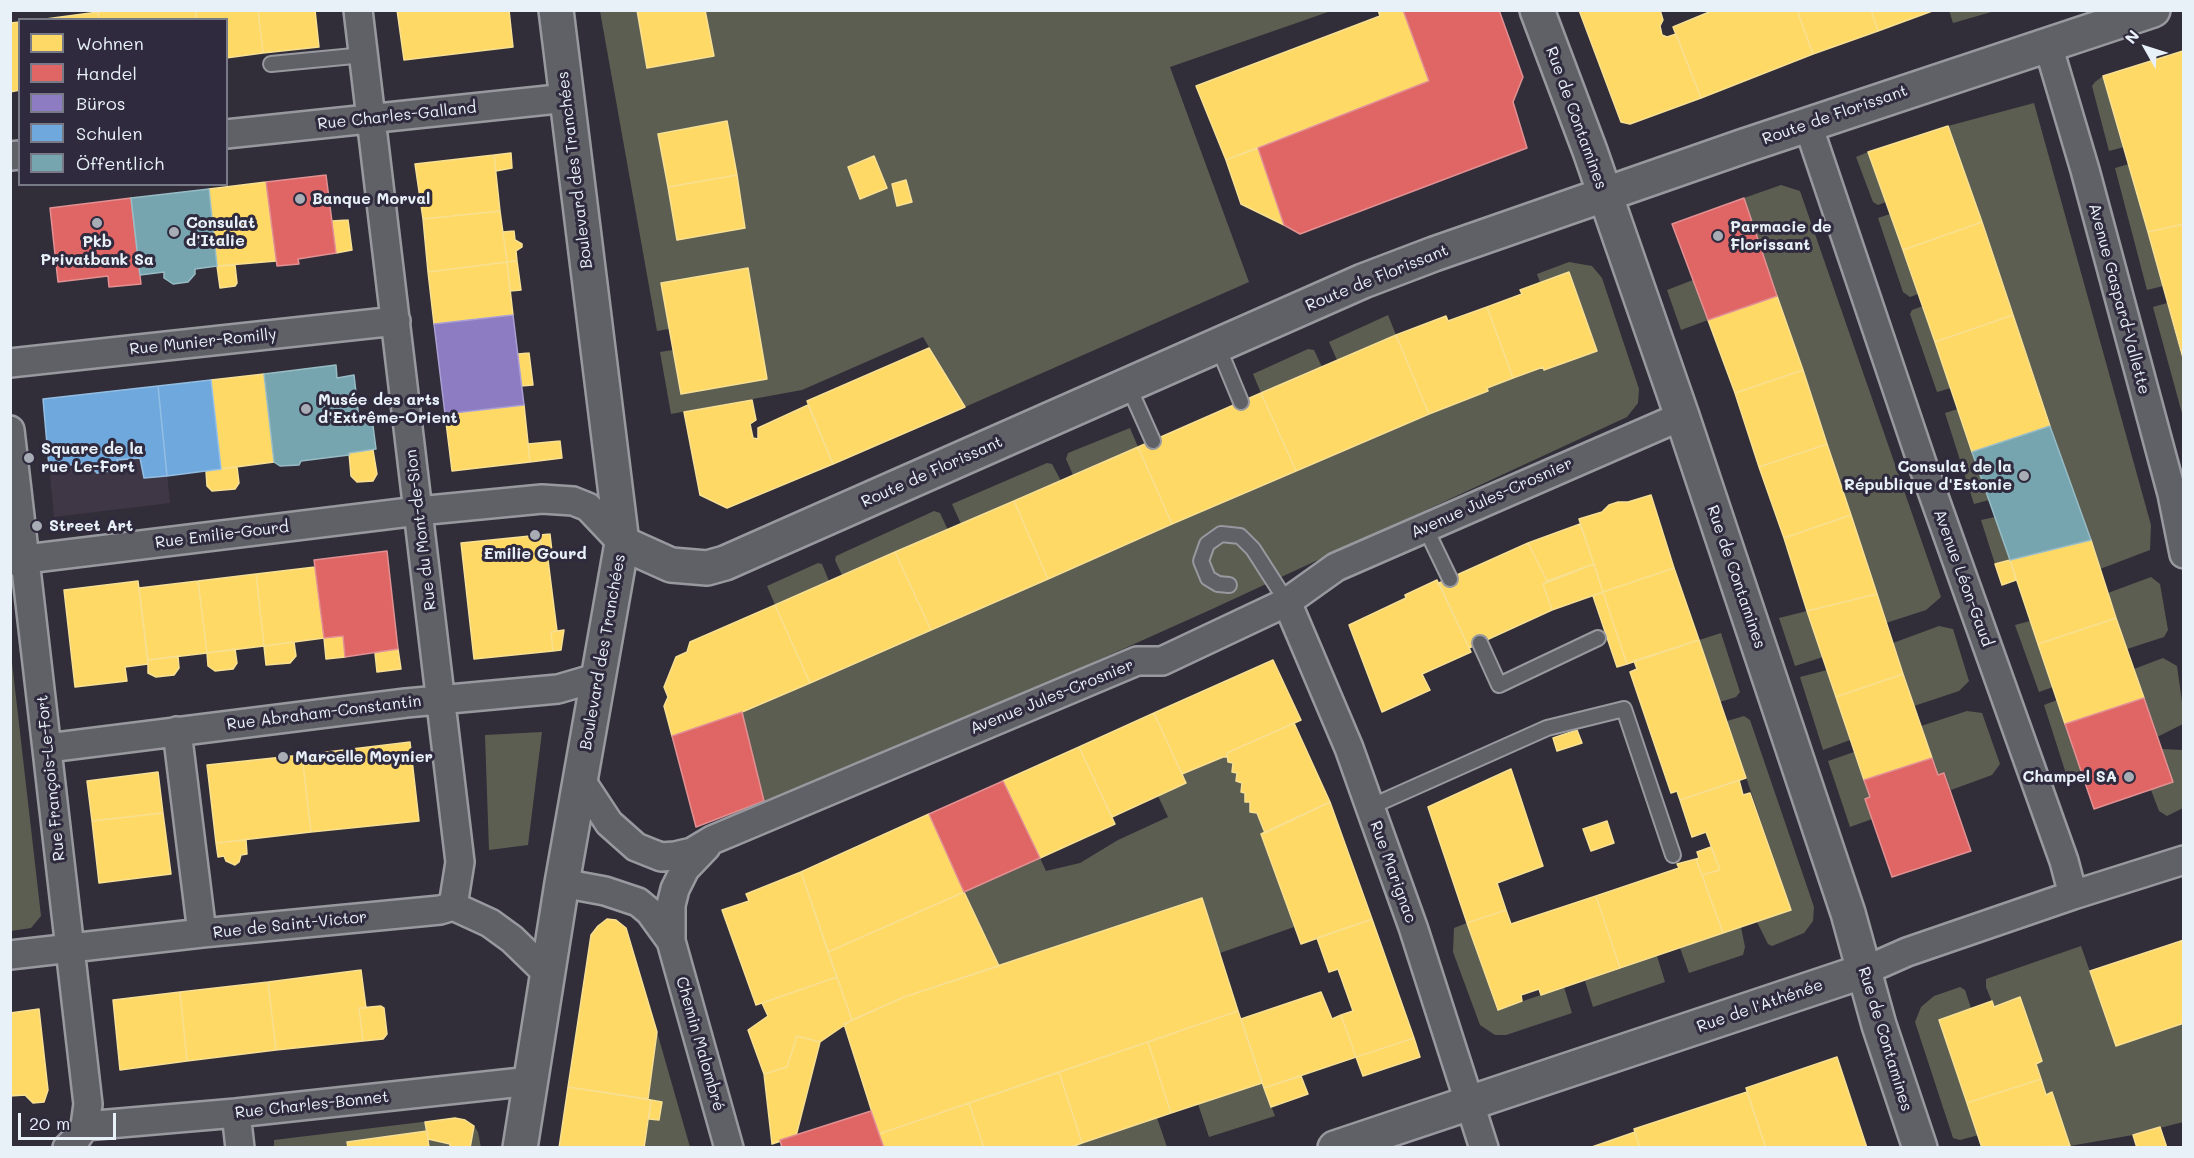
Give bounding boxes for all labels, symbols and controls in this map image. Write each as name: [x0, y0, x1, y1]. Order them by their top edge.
legend: [18, 18, 228, 186]
north arrow: [2116, 18, 2176, 78]
text: N: [2120, 25, 2144, 48]
text: Wohnen: [76, 31, 144, 55]
street label: Rue de Contamines: [1541, 44, 1611, 192]
text: Handel: [76, 61, 137, 85]
street label: Boulevard des Tranchées: [553, 70, 597, 270]
street label: Route de Florissant: [1760, 81, 1910, 149]
text: Büros: [76, 91, 125, 115]
street label: Rue Charles-Galland: [317, 98, 477, 134]
text: Schulen: [76, 121, 142, 145]
text: Öffentlich: [76, 151, 164, 175]
place label: Banque Morval: [312, 189, 430, 209]
marker: Banque Morval: [293, 192, 307, 206]
street label: Avenue Gaspard-Vallette: [2084, 201, 2154, 397]
place label: Consulat d'Italie: [186, 213, 255, 251]
marker: Pkb Privatbank Sa: [90, 216, 104, 230]
place label: Parmacie de Florissant: [1730, 217, 1832, 255]
marker: Consulat d'Italie: [167, 225, 181, 239]
marker: Parmacie de Florissant: [1711, 229, 1725, 243]
place label: Pkb Privatbank Sa: [40, 232, 154, 270]
street label: Route de Florissant: [1303, 241, 1451, 315]
street label: Rue Munier-Romilly: [129, 325, 277, 359]
place label: Musée des arts d'Extrême-Orient: [318, 390, 458, 428]
marker: Musée des arts d'Extrême-Orient: [299, 402, 313, 416]
street label: Route de Florissant: [858, 432, 1006, 512]
place label: Square de la rue Le-Fort: [41, 439, 144, 477]
street label: Rue du Mont-de-Sion: [402, 448, 440, 612]
marker: Square de la rue Le-Fort: [22, 451, 36, 465]
street label: Avenue Jules-Crosnier: [1408, 454, 1576, 542]
place label: Consulat de la République d'Estonie: [1844, 457, 2012, 495]
marker: Consulat de la République d'Estonie: [2017, 469, 2031, 483]
street label: Rue de Contamines: [1702, 503, 1770, 651]
street label: Avenue Léon-Gaud: [1929, 507, 1997, 649]
place label: Street Art: [49, 516, 133, 536]
street label: Rue Emilie-Gourd: [154, 517, 290, 553]
marker: Street Art: [30, 519, 44, 533]
marker: Emilie Gourd: [528, 528, 542, 542]
place label: Emilie Gourd: [483, 544, 587, 564]
street label: Boulevard des Tranchées: [576, 553, 630, 751]
street label: Avenue Jules-Crosnier: [967, 655, 1137, 739]
street label: Rue Abraham-Constantin: [226, 692, 422, 734]
street label: Rue François-Le-Fort: [33, 694, 69, 862]
place label: Marcelle Moynier: [295, 747, 433, 767]
marker: Marcelle Moynier: [276, 750, 290, 764]
place label: Champel SA: [2022, 767, 2117, 787]
marker: Champel SA: [2122, 770, 2136, 784]
street label: Rue Marignac: [1366, 818, 1420, 926]
street label: Rue de Saint-Victor: [212, 907, 368, 943]
street label: Rue de Contamines: [1854, 964, 1916, 1114]
street label: Chemin Malombré: [672, 975, 728, 1113]
street label: Rue de l'Athénée: [1694, 975, 1826, 1037]
street label: Rue Charles-Bonnet: [234, 1087, 390, 1123]
scale bar: [21, 1101, 118, 1139]
text: 20 m: [29, 1111, 70, 1135]

